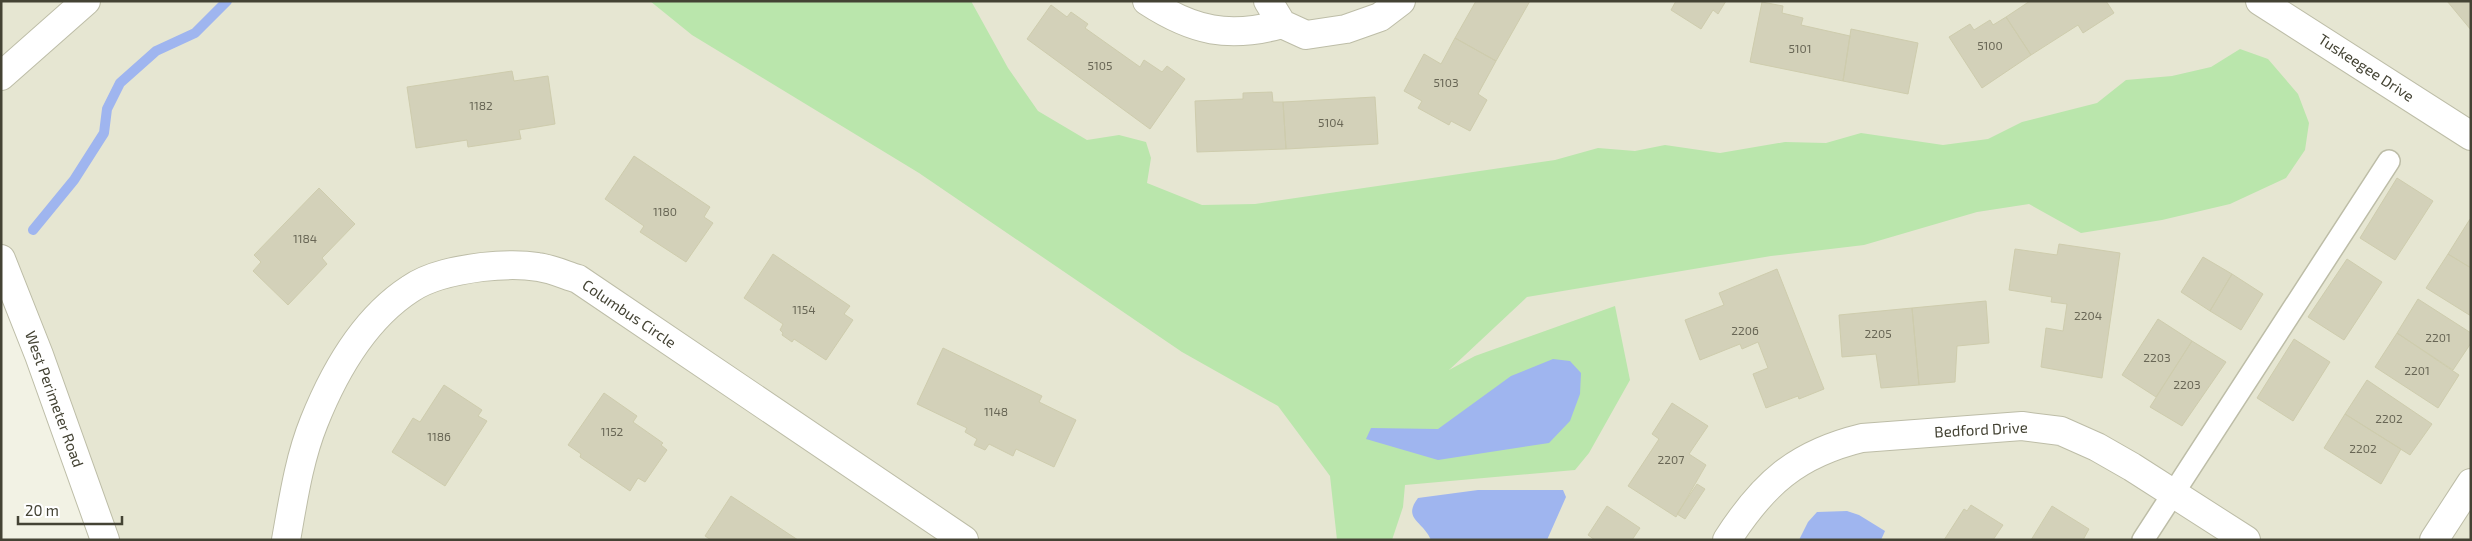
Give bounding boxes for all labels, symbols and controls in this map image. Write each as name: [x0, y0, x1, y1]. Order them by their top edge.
street label: Tuskeegee Drive: [2315, 30, 2418, 105]
house number: 5100: [1977, 38, 2003, 52]
house number: 5101: [1788, 41, 1812, 55]
house number: 5105: [1088, 58, 1112, 72]
house number: 5103: [1433, 75, 1459, 89]
house number: 1182: [469, 98, 493, 112]
house number: 5104: [1318, 115, 1344, 129]
house number: 1180: [653, 204, 677, 218]
house number: 1184: [293, 231, 317, 245]
street label: Columbus Circle: [579, 275, 680, 351]
house number: 1154: [792, 302, 816, 316]
house number: 2204: [2074, 308, 2102, 322]
house number: 2206: [1731, 323, 1759, 337]
house number: 2205: [1864, 326, 1892, 340]
street label: West Perimeter Road: [22, 328, 88, 469]
house number: 2201: [2425, 330, 2451, 344]
house number: 2203: [2143, 350, 2171, 364]
house number: 2201: [2404, 363, 2430, 377]
house number: 2203: [2173, 377, 2201, 391]
house number: 1148: [984, 404, 1008, 418]
house number: 2202: [2375, 411, 2403, 425]
street label: Bedford Drive: [1934, 418, 2028, 440]
house number: 1152: [601, 424, 624, 438]
house number: 1186: [427, 429, 451, 443]
house number: 2202: [2349, 441, 2377, 455]
house number: 2207: [1658, 452, 1684, 466]
scale bar: [18, 494, 121, 526]
text: 20 m: [25, 501, 59, 519]

